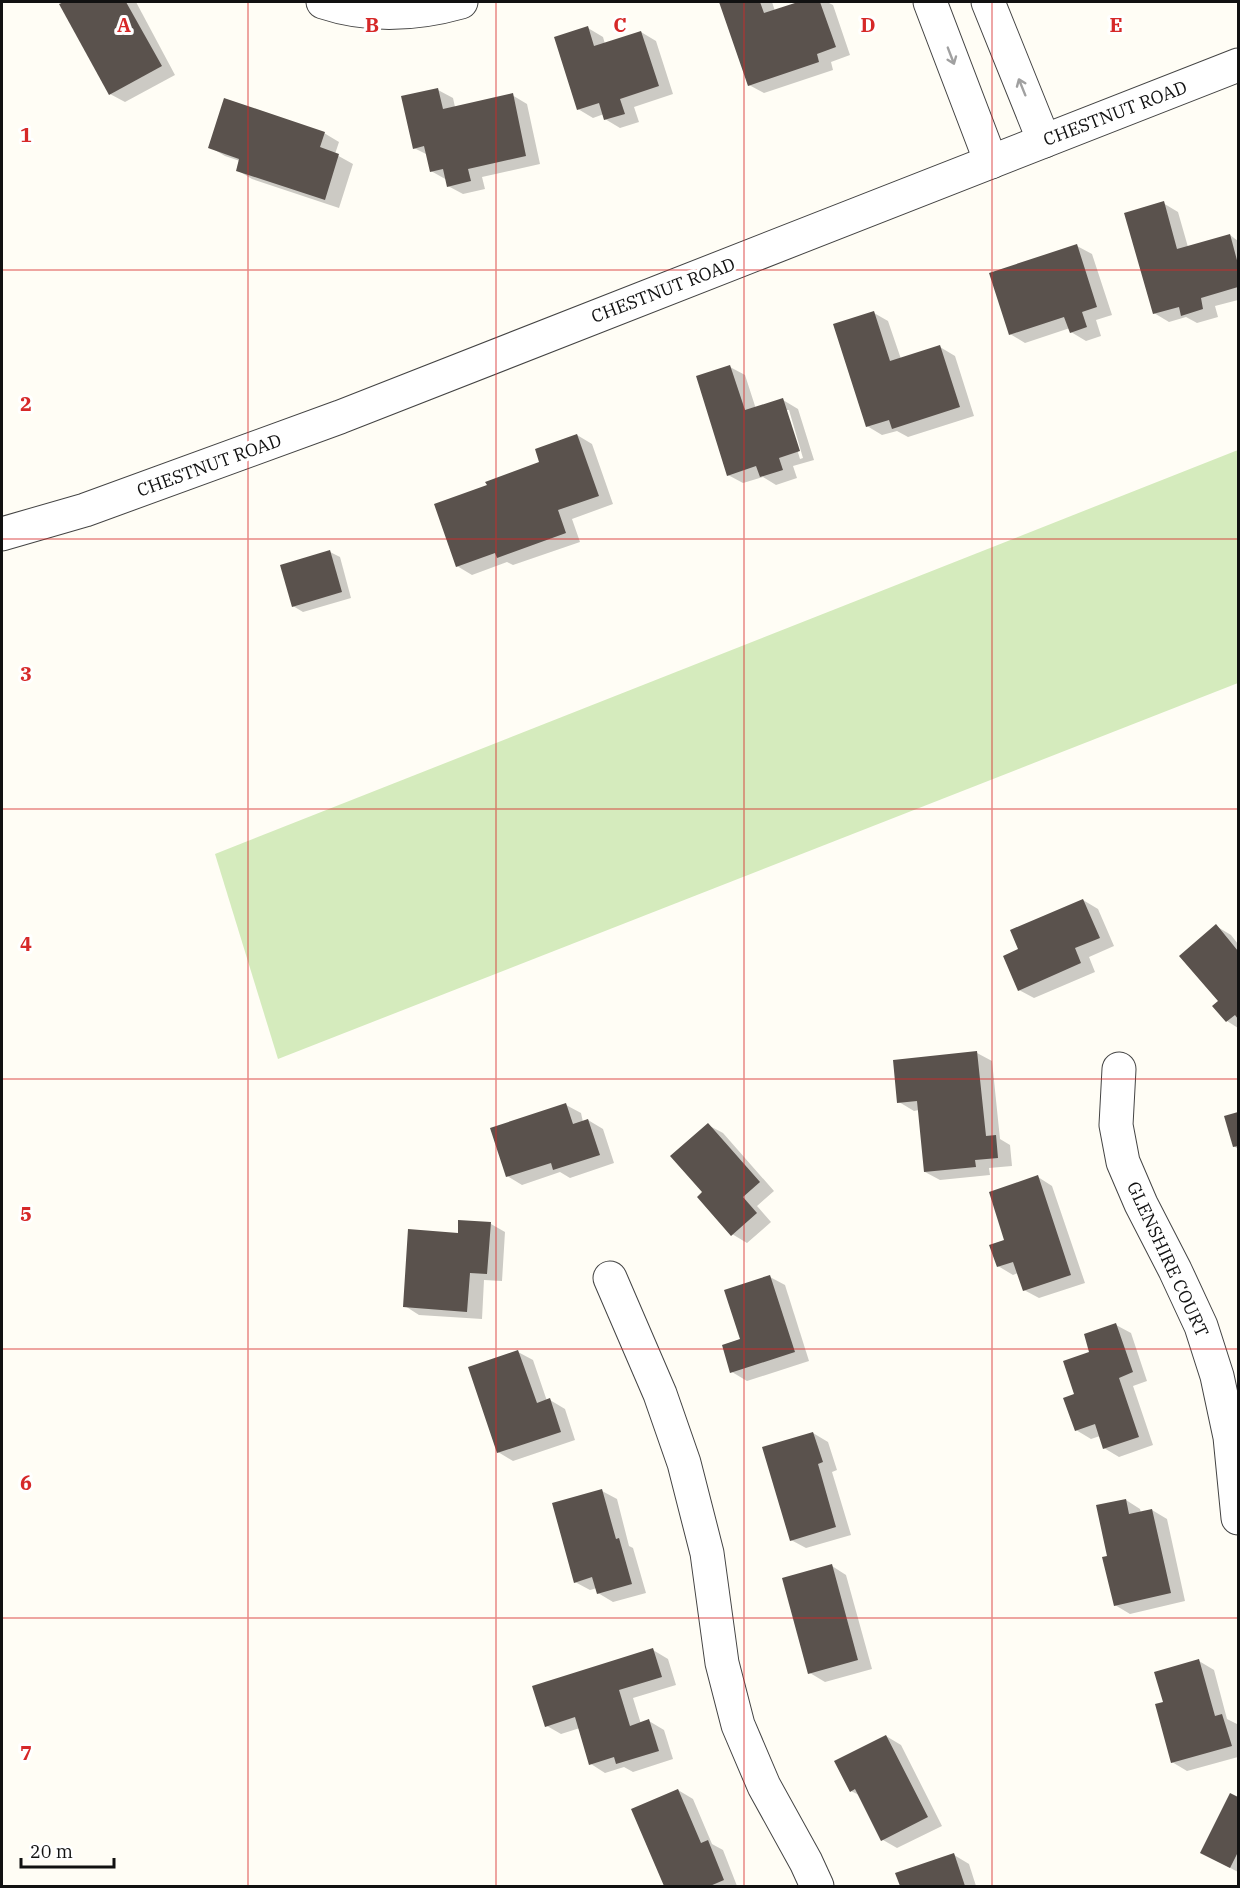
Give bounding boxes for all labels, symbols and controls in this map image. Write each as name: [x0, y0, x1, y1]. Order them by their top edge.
text: A: [117, 11, 131, 38]
text: B: [365, 11, 379, 38]
text: C: [613, 11, 627, 38]
text: D: [860, 11, 876, 38]
text: E: [1109, 11, 1123, 38]
one-way arrow: [946, 46, 957, 65]
street label: CHESTNUT ROAD: [1040, 75, 1190, 151]
one-way arrow: [1016, 78, 1027, 97]
text: 1: [20, 121, 32, 148]
street label: CHESTNUT ROAD: [588, 252, 738, 328]
text: 2: [20, 390, 32, 417]
street label: CHESTNUT ROAD: [134, 428, 284, 502]
text: 3: [20, 660, 32, 687]
text: 4: [20, 930, 32, 957]
street label: GLENSHIRE COURT: [1122, 1178, 1214, 1341]
text: 5: [20, 1200, 32, 1227]
text: 6: [20, 1469, 32, 1496]
text: 7: [20, 1739, 32, 1766]
scale bar: [21, 1831, 114, 1869]
text: 20 m: [30, 1840, 73, 1863]

